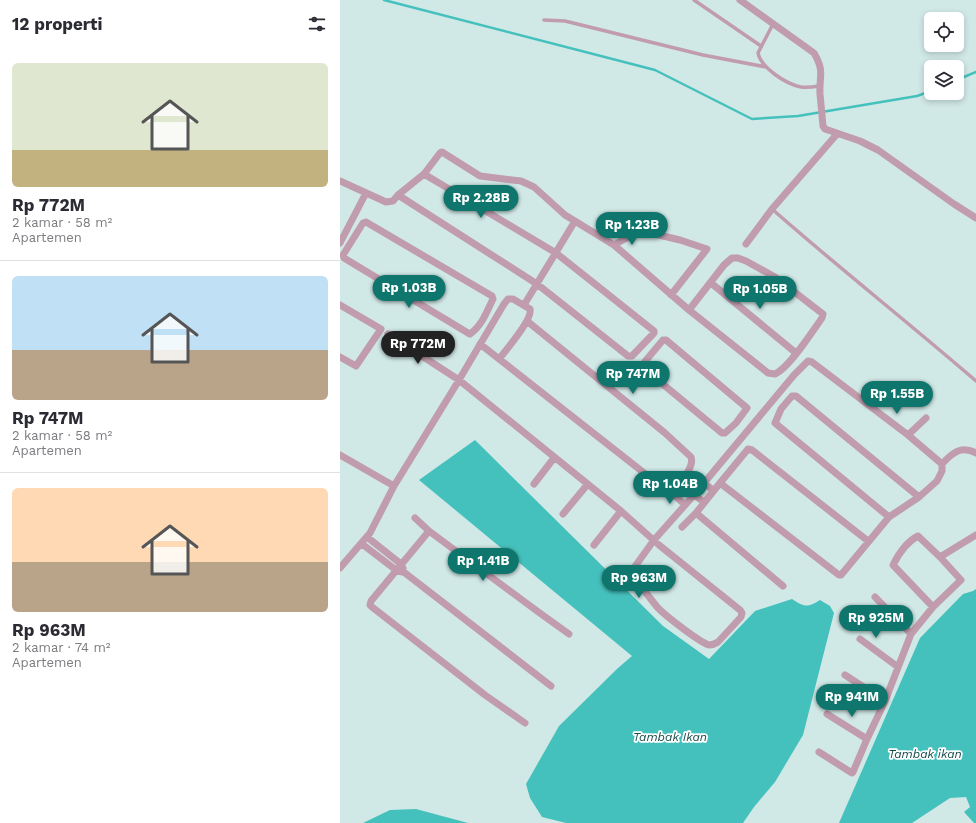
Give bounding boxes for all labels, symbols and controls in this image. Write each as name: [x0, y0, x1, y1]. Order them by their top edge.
map controls: [924, 12, 964, 100]
button: locate: [924, 12, 964, 52]
icon: filters: [306, 13, 328, 35]
text: 12 properti: [12, 14, 102, 34]
button: layers: [924, 60, 964, 100]
icon: home: [134, 89, 206, 161]
pin: Rp 2.28B: [440, 185, 522, 219]
text: Rp 2.28B: [452, 190, 510, 205]
text: Rp 772M: [12, 195, 85, 215]
pin: Rp 1.23B: [591, 212, 673, 246]
text: 2 kamar · 58 m²: [12, 215, 112, 230]
text: Rp 1.23B: [605, 217, 659, 232]
text: Apartemen: [12, 230, 82, 245]
pin: Rp 1.03B: [368, 275, 450, 309]
pin: Rp 1.05B: [719, 276, 801, 310]
text: Rp 1.03B: [382, 280, 436, 295]
text: Rp 1.05B: [733, 281, 787, 296]
icon: home: [134, 302, 206, 374]
pin: Rp 772M: [381, 331, 455, 365]
text: Rp 772M: [390, 336, 446, 351]
pin: Rp 747M: [596, 361, 670, 395]
text: Rp 747M: [606, 366, 660, 381]
pin: Rp 1.55B: [856, 381, 938, 415]
text: Rp 1.55B: [870, 386, 924, 401]
text: Rp 747M: [12, 408, 84, 428]
text: 2 kamar · 58 m²: [12, 428, 112, 443]
text: Apartemen: [12, 443, 82, 458]
pin: Rp 1.04B: [629, 471, 711, 505]
text: Rp 1.04B: [642, 476, 698, 491]
icon: home: [134, 514, 206, 586]
pin: Rp 1.41B: [442, 548, 524, 582]
text: Rp 1.41B: [457, 553, 509, 568]
pin: Rp 963M: [602, 565, 676, 599]
text: Rp 963M: [611, 570, 667, 585]
pin: Rp 925M: [839, 605, 913, 639]
text: Rp 925M: [848, 610, 904, 625]
text: Rp 963M: [12, 620, 86, 640]
text: 2 kamar · 74 m²: [12, 640, 111, 655]
text: Apartemen: [12, 655, 82, 670]
pin: Rp 941M: [815, 684, 889, 718]
text: Rp 941M: [825, 689, 879, 704]
water label: Tambak Ikan: [633, 730, 707, 744]
water label: Tambak ikan: [888, 747, 962, 761]

